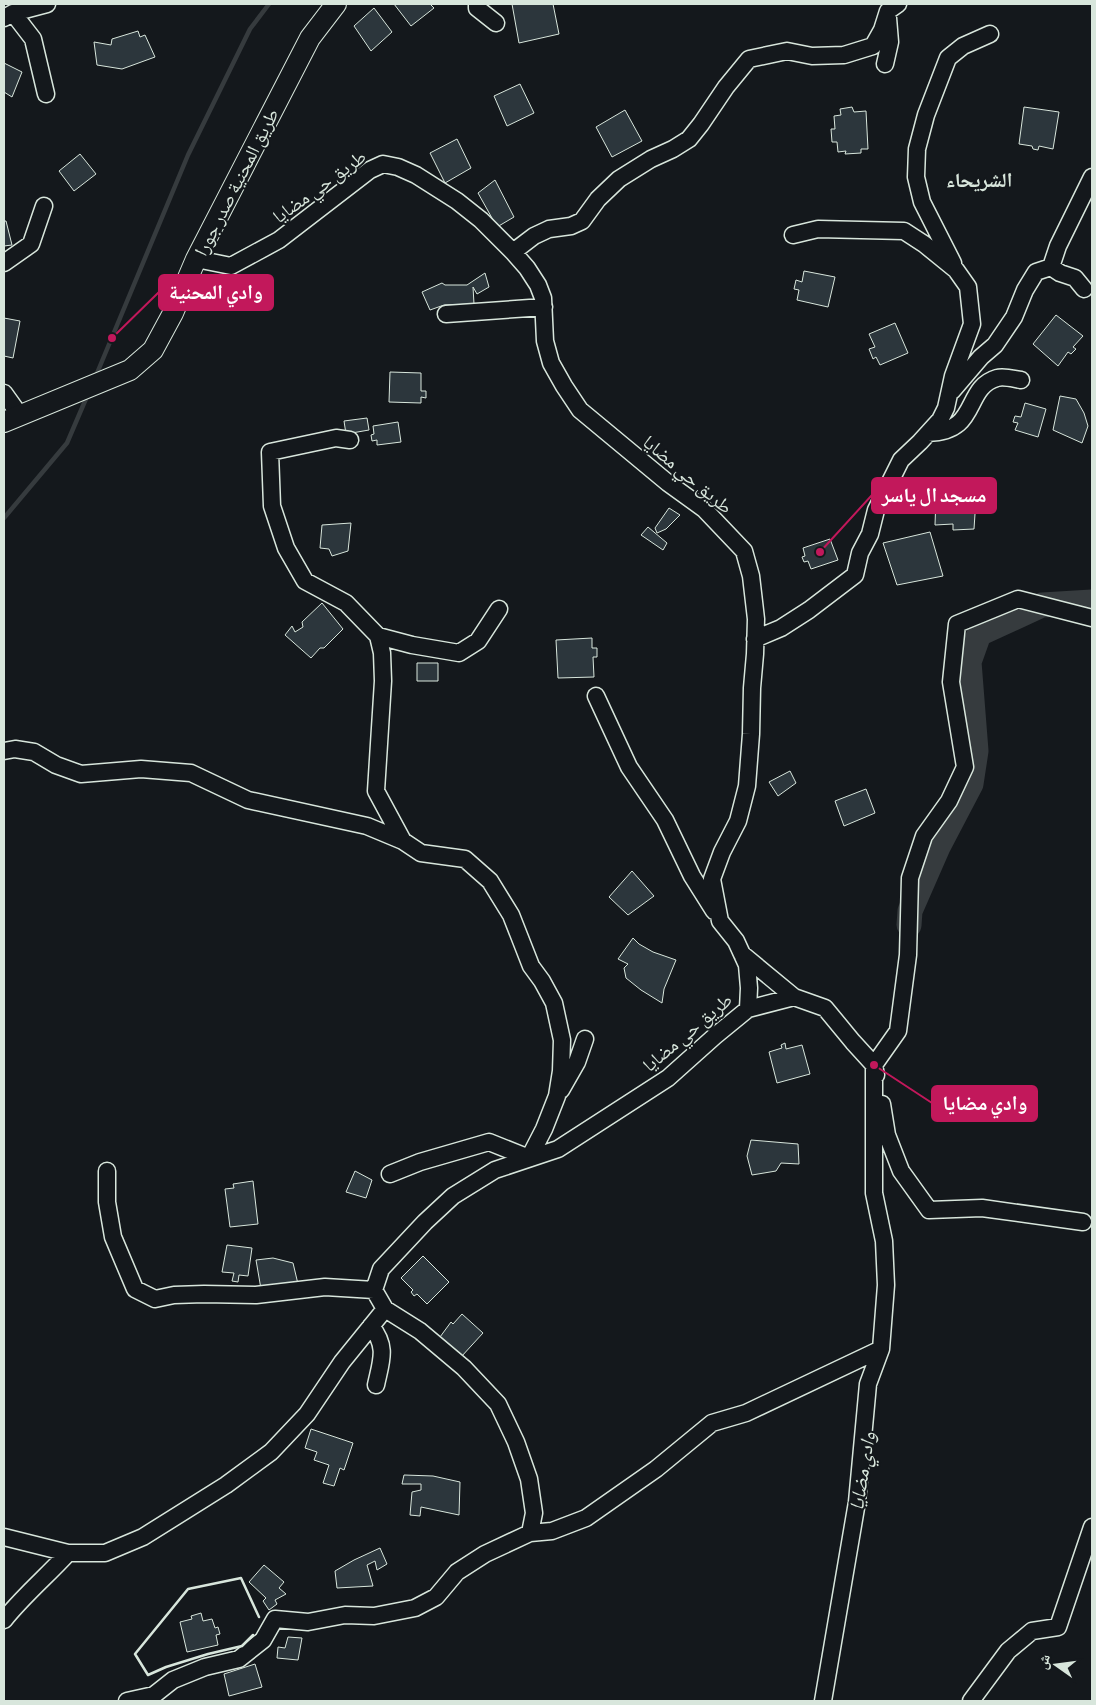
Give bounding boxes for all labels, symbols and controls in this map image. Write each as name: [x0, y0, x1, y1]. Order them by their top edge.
street label: طريق المحنية صدر جورا: [192, 106, 284, 260]
street label: طريق حي مضايا: [270, 147, 373, 231]
district label: الشريحاء: [946, 171, 1012, 192]
callout: وادي المحنية: [159, 275, 273, 310]
text: وادي المحنية: [169, 283, 263, 308]
street label: طريق حي مضايا: [636, 433, 735, 521]
callout: مسجد ال ياسر: [872, 478, 996, 513]
text: مسجد ال ياسر: [881, 486, 986, 507]
street label: طريق حي مضايا: [640, 991, 739, 1079]
callout: وادي مضايا: [932, 1086, 1037, 1121]
text: وادي مضايا: [943, 1094, 1027, 1119]
water label: وادي مضايا: [847, 1430, 884, 1513]
north arrow: [1031, 1640, 1081, 1690]
text: ش: [1036, 1653, 1054, 1671]

